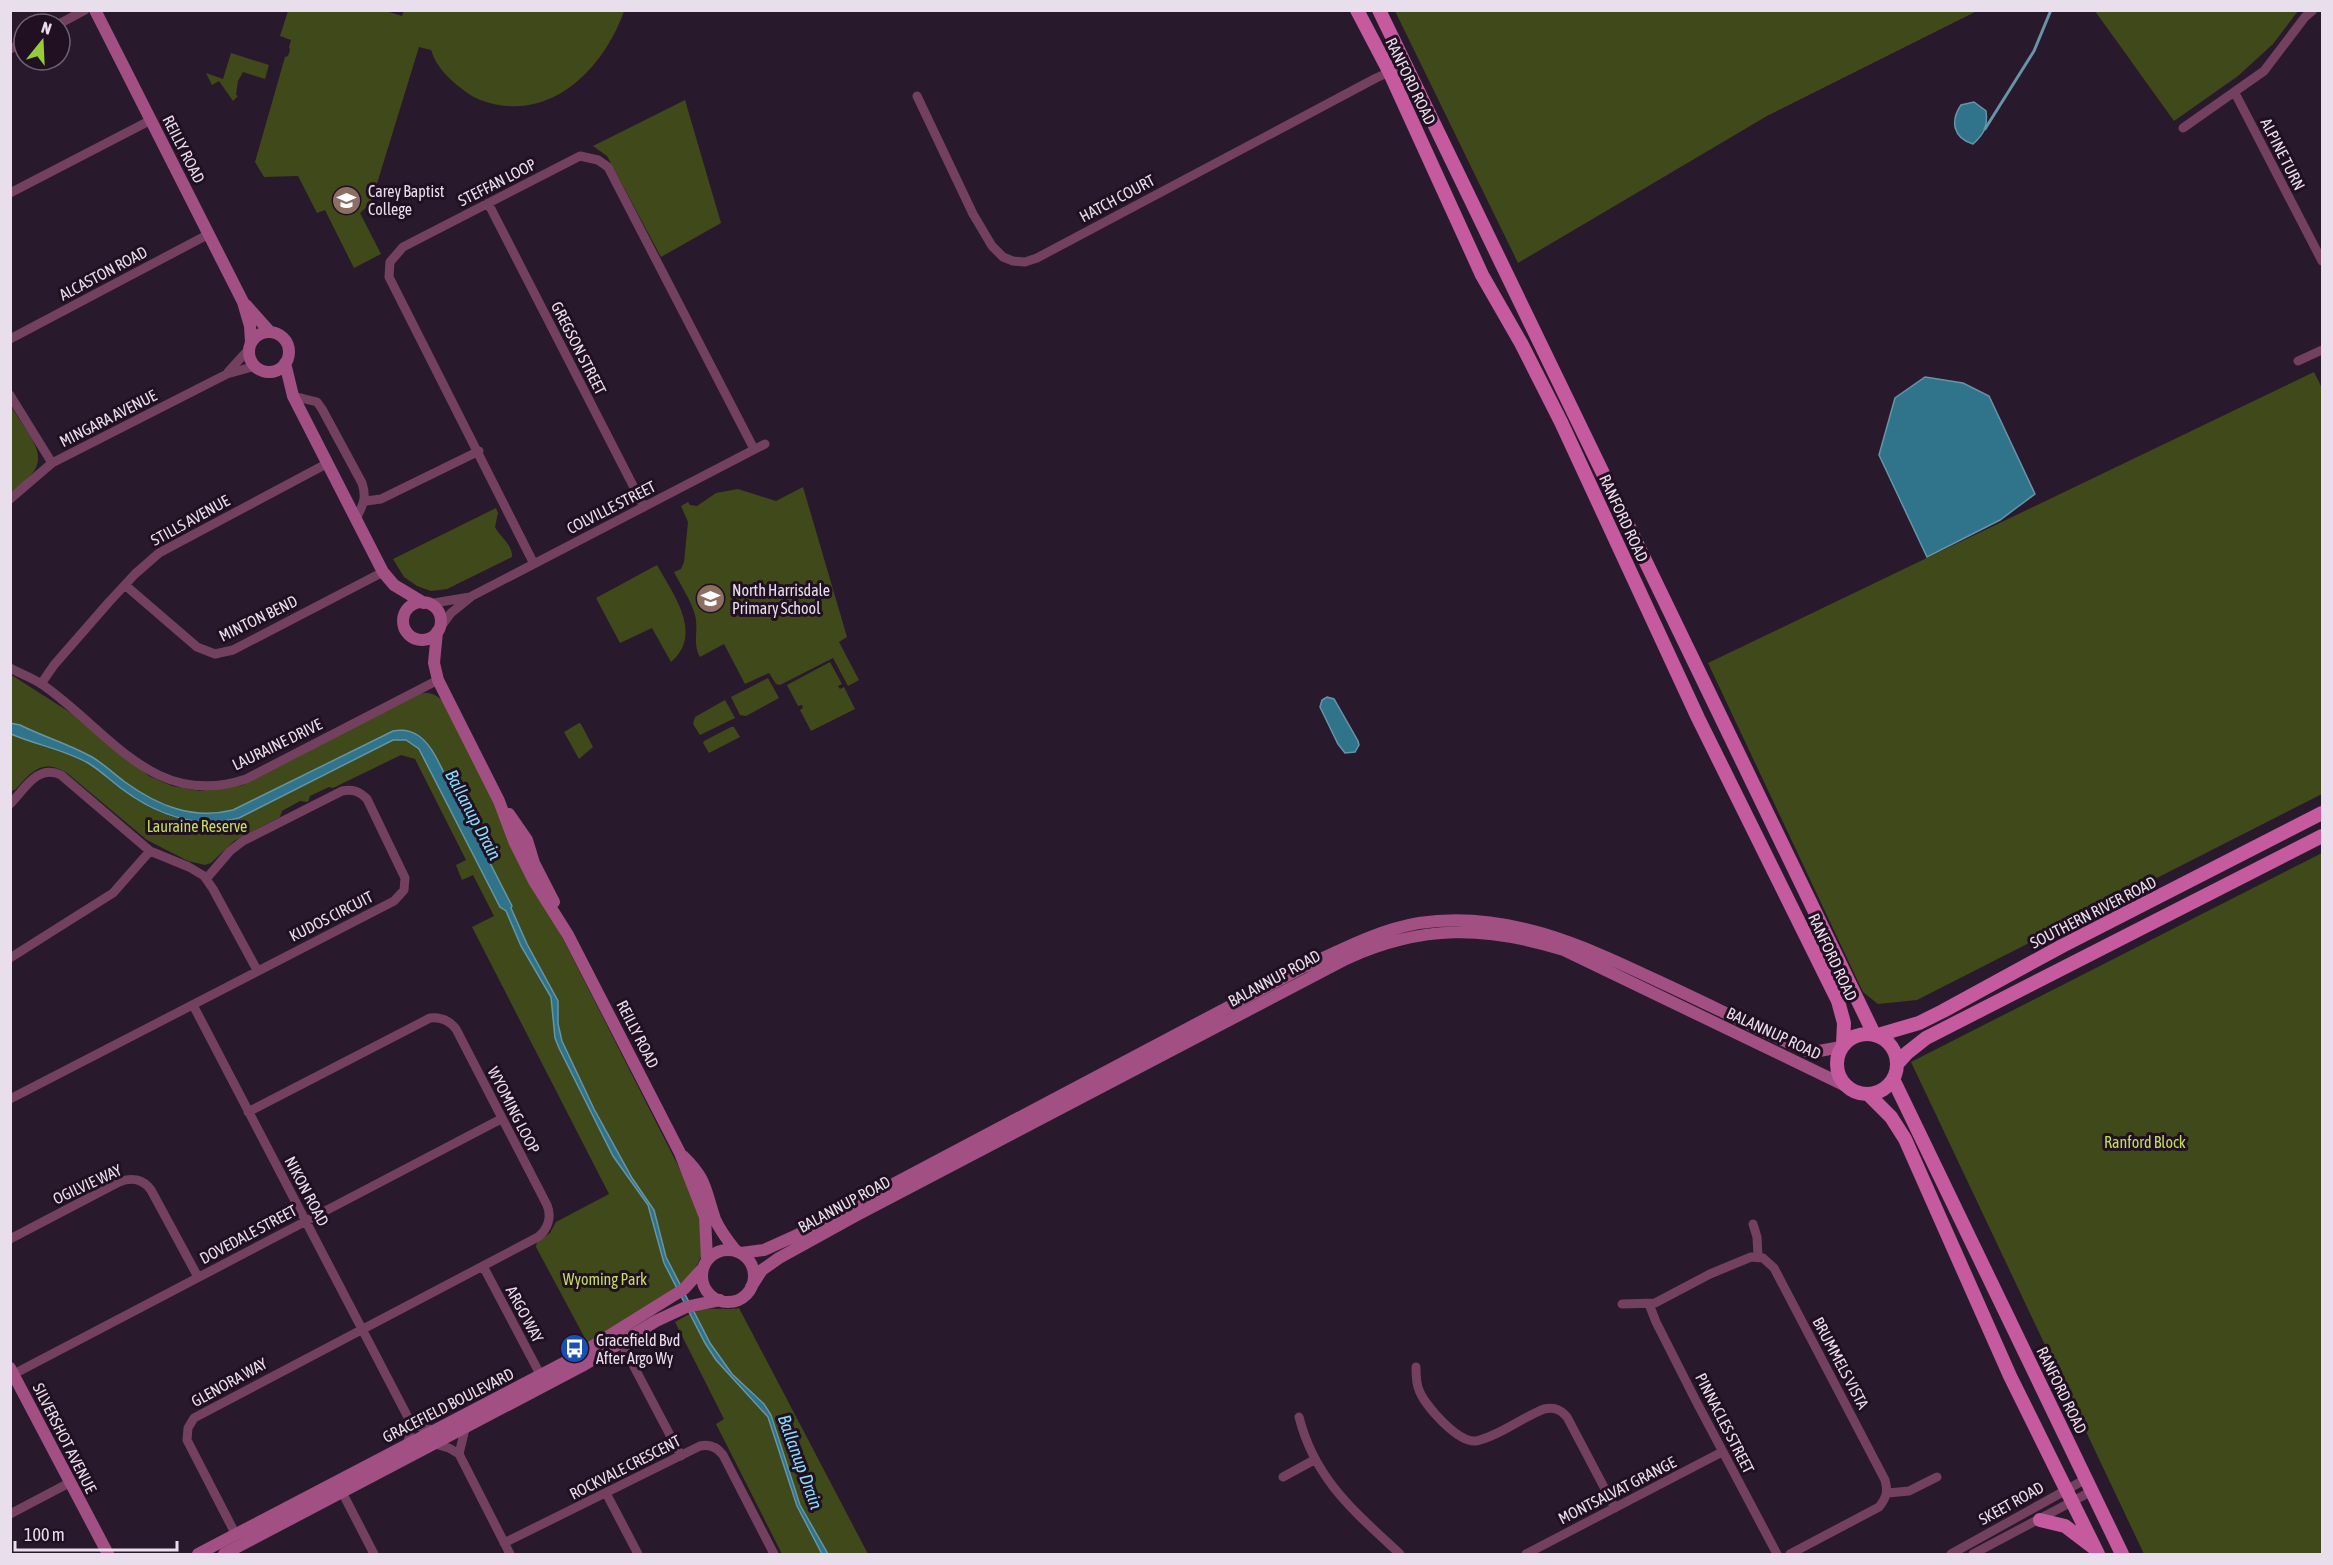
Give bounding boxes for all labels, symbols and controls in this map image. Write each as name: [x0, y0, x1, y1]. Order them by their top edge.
north arrow: [12, 12, 72, 72]
text: N: [39, 18, 54, 38]
street label: RANFORD ROAD: [1382, 35, 1440, 127]
street label: REILLY ROAD: [159, 112, 209, 186]
street label: ALPINE TURN: [2257, 115, 2309, 193]
street label: STEFFAN LOOP: [455, 155, 539, 209]
street label: HATCH COURT: [1076, 171, 1158, 225]
place label: Carey Baptist College: [368, 182, 445, 219]
school or university icon: Carey Baptist College: [331, 184, 363, 216]
street label: ALCASTON ROAD: [56, 242, 150, 304]
street label: GREGSON STREET: [548, 299, 610, 397]
street label: MINGARA AVENUE: [56, 386, 160, 450]
street label: RANFORD ROAD: [1596, 472, 1652, 565]
street label: COLVILLE STREET: [564, 477, 658, 537]
street label: STILLS AVENUE: [148, 491, 233, 549]
place label: North Harrisdale Primary School: [732, 581, 830, 618]
school or university icon: North Harrisdale Primary School: [695, 583, 727, 615]
street label: MINTON BEND: [216, 591, 300, 645]
street label: LAURAINE DRIVE: [229, 714, 325, 773]
water label: Ballanup Drain: [441, 766, 506, 864]
park label: Lauraine Reserve: [147, 817, 247, 835]
street label: SOUTHERN RIVER ROAD: [2027, 872, 2159, 952]
street label: KUDOS CIRCUIT: [286, 887, 376, 945]
street label: RANFORD ROAD: [1805, 911, 1861, 1004]
street label: BALANNUP ROAD: [1225, 946, 1323, 1010]
street label: REILLY ROAD: [613, 997, 663, 1071]
street label: BALANNUP ROAD: [1724, 1003, 1824, 1063]
street label: WYOMING LOOP: [484, 1064, 544, 1157]
park label: Ranford Block: [2104, 1133, 2186, 1151]
street label: NIKON ROAD: [281, 1153, 333, 1229]
street label: OGILVIE WAY: [50, 1160, 125, 1208]
street label: BALANNUP ROAD: [795, 1172, 893, 1236]
street label: DOVEDALE STREET: [196, 1201, 300, 1267]
park label: Wyoming Park: [563, 1270, 647, 1289]
street label: ARGO WAY: [503, 1283, 548, 1346]
street label: BRUMMELS VISTA: [1809, 1314, 1873, 1412]
place label: Gracefield Bvd After Argo Wy: [596, 1331, 680, 1368]
bus stop icon: Gracefield Bvd After Argo Wy: [559, 1333, 591, 1365]
street label: RANFORD ROAD: [2033, 1344, 2091, 1436]
street label: GLENORA WAY: [188, 1353, 271, 1410]
street label: GRACEFIELD BOULEVARD: [379, 1364, 517, 1446]
street label: PINNACLES STREET: [1692, 1370, 1758, 1476]
street label: SILVERSHOT AVENUE: [30, 1380, 101, 1496]
water label: Ballanup Drain: [774, 1412, 827, 1512]
street label: ROCKVALE CRESCENT: [567, 1431, 683, 1503]
street label: MONTSALVAT GRANGE: [1555, 1453, 1679, 1527]
street label: SKEET ROAD: [1975, 1478, 2047, 1528]
scale bar: [15, 1514, 177, 1552]
text: 100 m: [24, 1524, 65, 1545]

